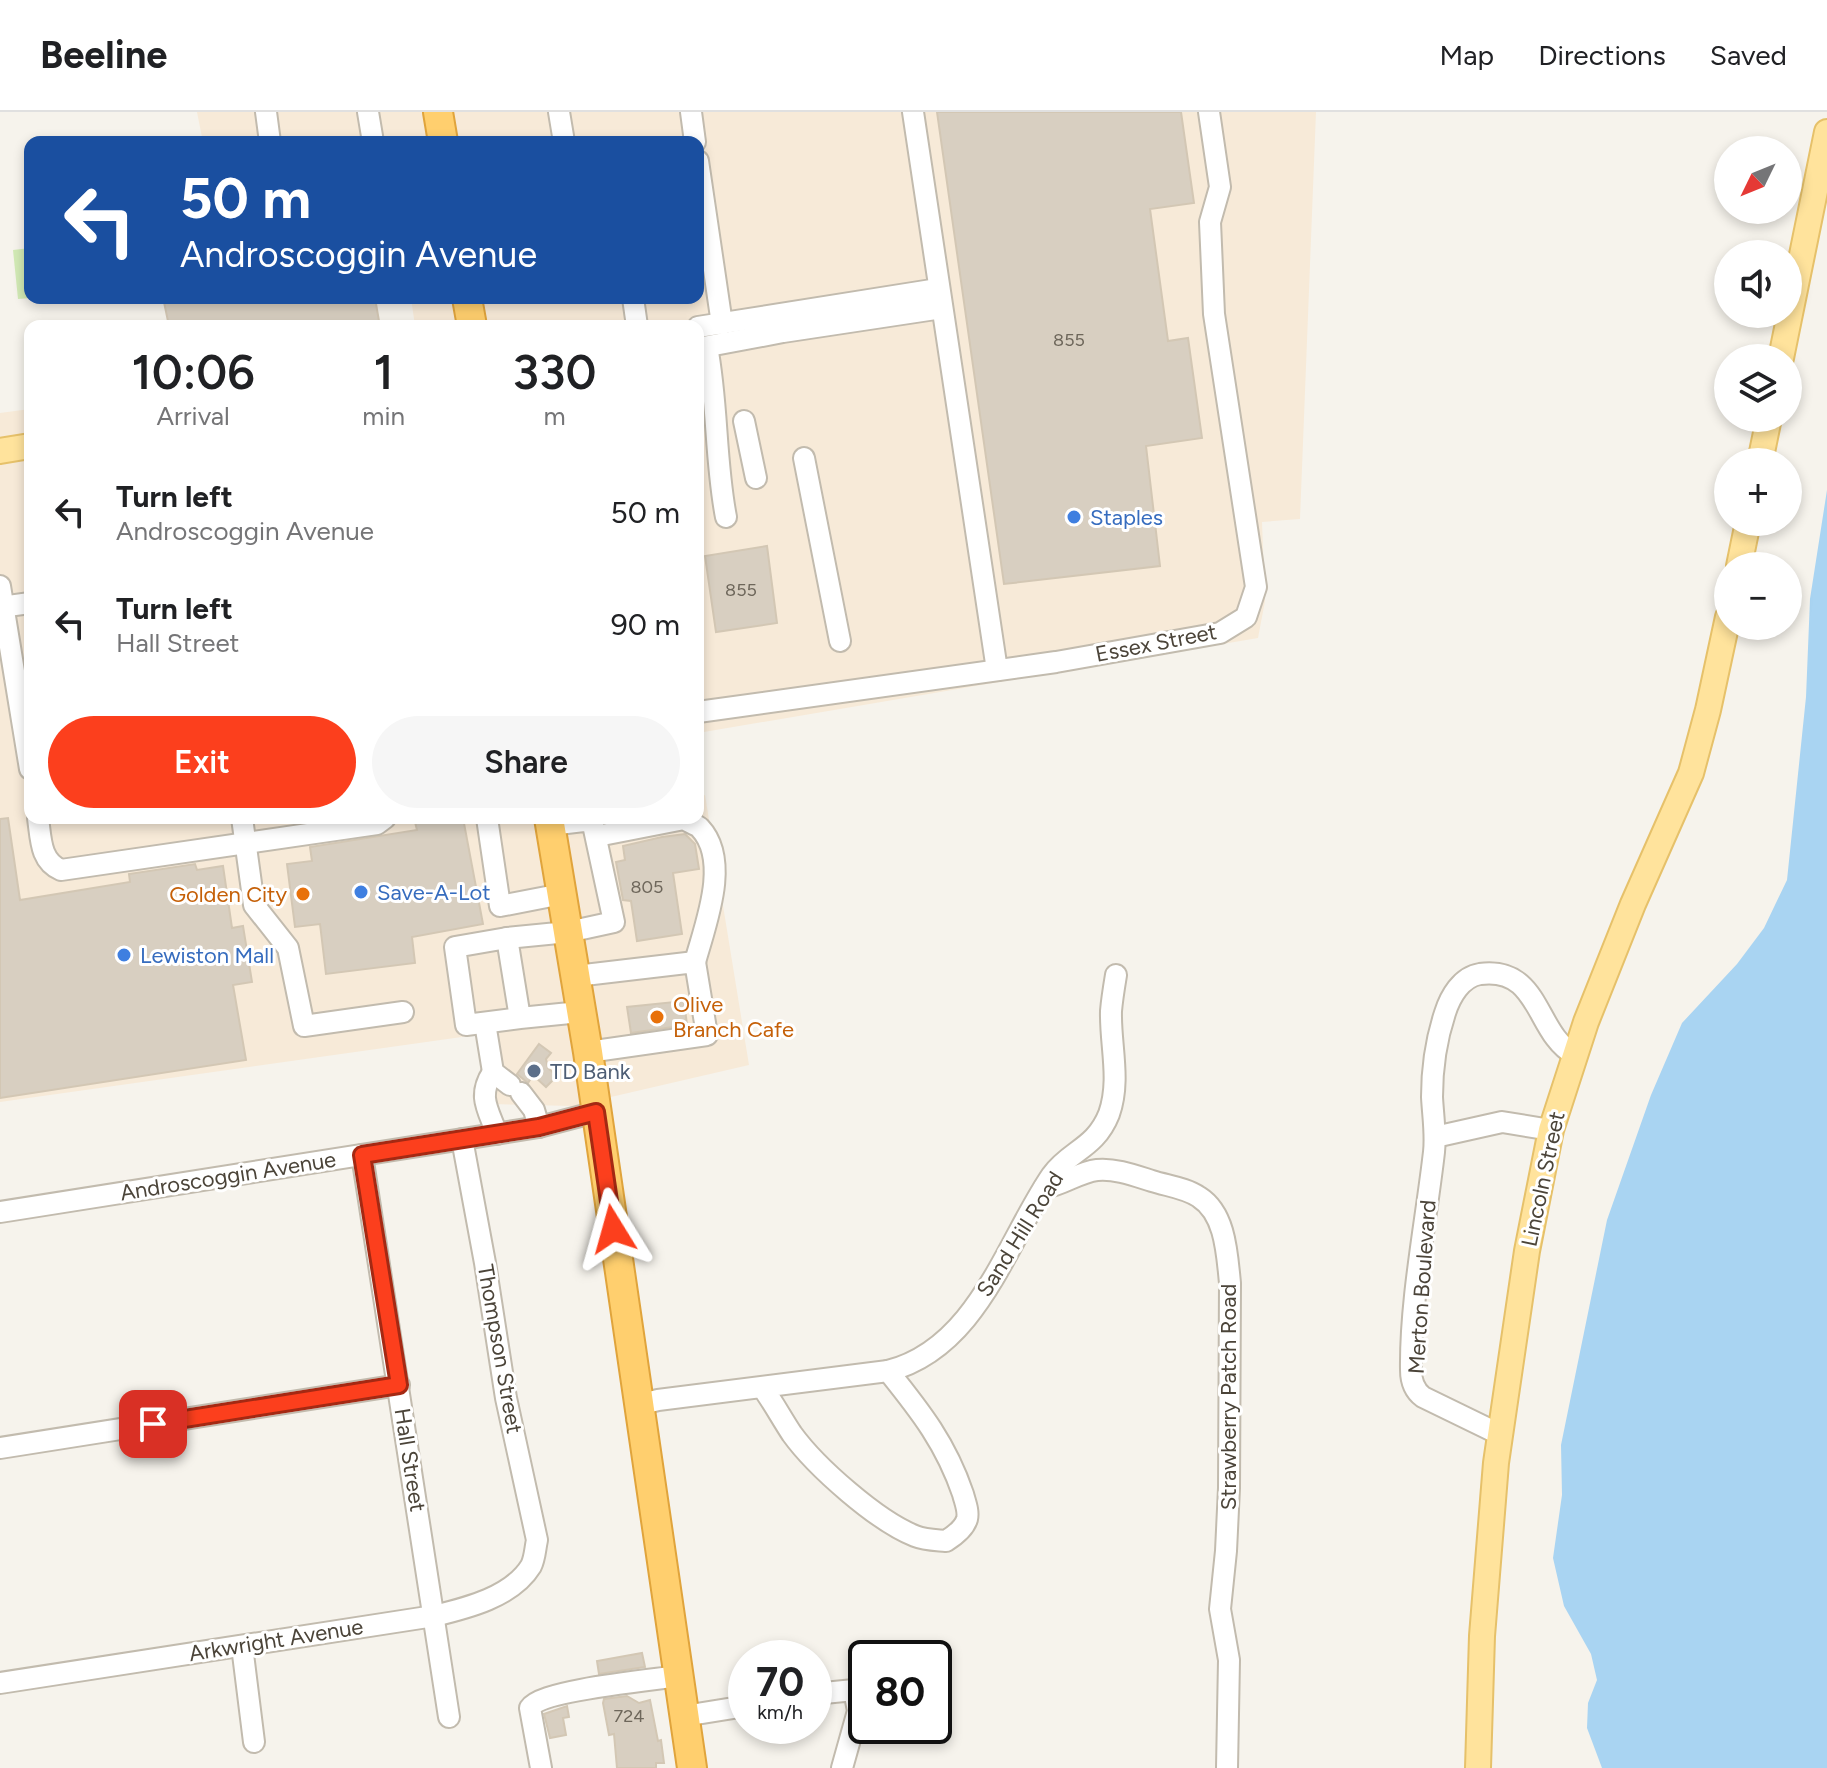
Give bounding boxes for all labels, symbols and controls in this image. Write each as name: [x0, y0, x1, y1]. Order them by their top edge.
text: Beeline: [40, 32, 167, 78]
text: Map: [1440, 38, 1494, 72]
text: Directions: [1538, 38, 1666, 72]
text: Saved: [1710, 38, 1787, 72]
north arrow: [1714, 136, 1802, 224]
map controls: [1714, 136, 1802, 640]
text: 50 m: [180, 165, 311, 232]
icon: left: [48, 168, 152, 272]
text: Androscoggin Avenue: [180, 233, 537, 276]
button: sound: [1714, 240, 1802, 328]
house number: 855: [1053, 329, 1085, 351]
text: 10:06: [132, 343, 255, 401]
text: 1: [374, 343, 394, 401]
text: 330: [513, 343, 596, 401]
button: layers: [1714, 344, 1802, 432]
text: Arrival: [156, 400, 230, 432]
text: min: [362, 400, 405, 432]
text: m: [543, 400, 566, 432]
button: +: [1714, 448, 1802, 536]
text: Turn left: [116, 478, 233, 515]
icon: left: [48, 490, 92, 534]
text: 50 m: [611, 494, 680, 531]
place label: Staples: [1090, 504, 1163, 531]
marker: Staples: [1065, 508, 1083, 526]
text: Androscoggin Avenue: [116, 515, 374, 547]
button: −: [1714, 552, 1802, 640]
house number: 855: [725, 579, 757, 601]
text: Turn left: [116, 590, 233, 627]
icon: left: [48, 602, 92, 646]
text: 90 m: [611, 606, 680, 643]
street label: Essex Street: [1093, 618, 1219, 668]
text: Hall Street: [116, 627, 239, 659]
button: Exit: [48, 716, 356, 808]
button: Share: [372, 716, 680, 808]
house number: 805: [631, 876, 663, 898]
place label: Save-A-Lot: [377, 879, 491, 906]
place label: Golden City: [169, 881, 287, 908]
marker: Save-A-Lot: [352, 883, 370, 901]
marker: Golden City: [294, 885, 312, 903]
place label: Lewiston Mall: [140, 942, 274, 969]
marker: Lewiston Mall: [115, 946, 133, 964]
place label: Olive Branch Cafe: [673, 991, 794, 1043]
marker: Olive Branch Cafe: [648, 1008, 666, 1026]
place label: TD Bank: [550, 1058, 631, 1085]
marker: TD Bank: [525, 1062, 543, 1080]
street label: Lincoln Street: [1515, 1109, 1571, 1249]
street label: Androscoggin Avenue: [118, 1146, 338, 1206]
street label: Sand Hill Road: [971, 1166, 1069, 1302]
position arrow: [571, 1187, 655, 1271]
street label: Merton Boulevard: [1402, 1199, 1442, 1375]
street label: Thompson Street: [472, 1262, 528, 1436]
street label: Strawberry Patch Road: [1215, 1284, 1242, 1510]
pin: [119, 1390, 187, 1458]
icon: arrive: [131, 1402, 175, 1446]
street label: Hall Street: [388, 1406, 432, 1514]
street label: Arkwright Avenue: [187, 1613, 365, 1667]
speed limit sign: 80: [848, 1640, 952, 1744]
text: 70: [756, 1658, 804, 1706]
text: km/h: [757, 1700, 803, 1724]
house number: 724: [614, 1705, 644, 1727]

